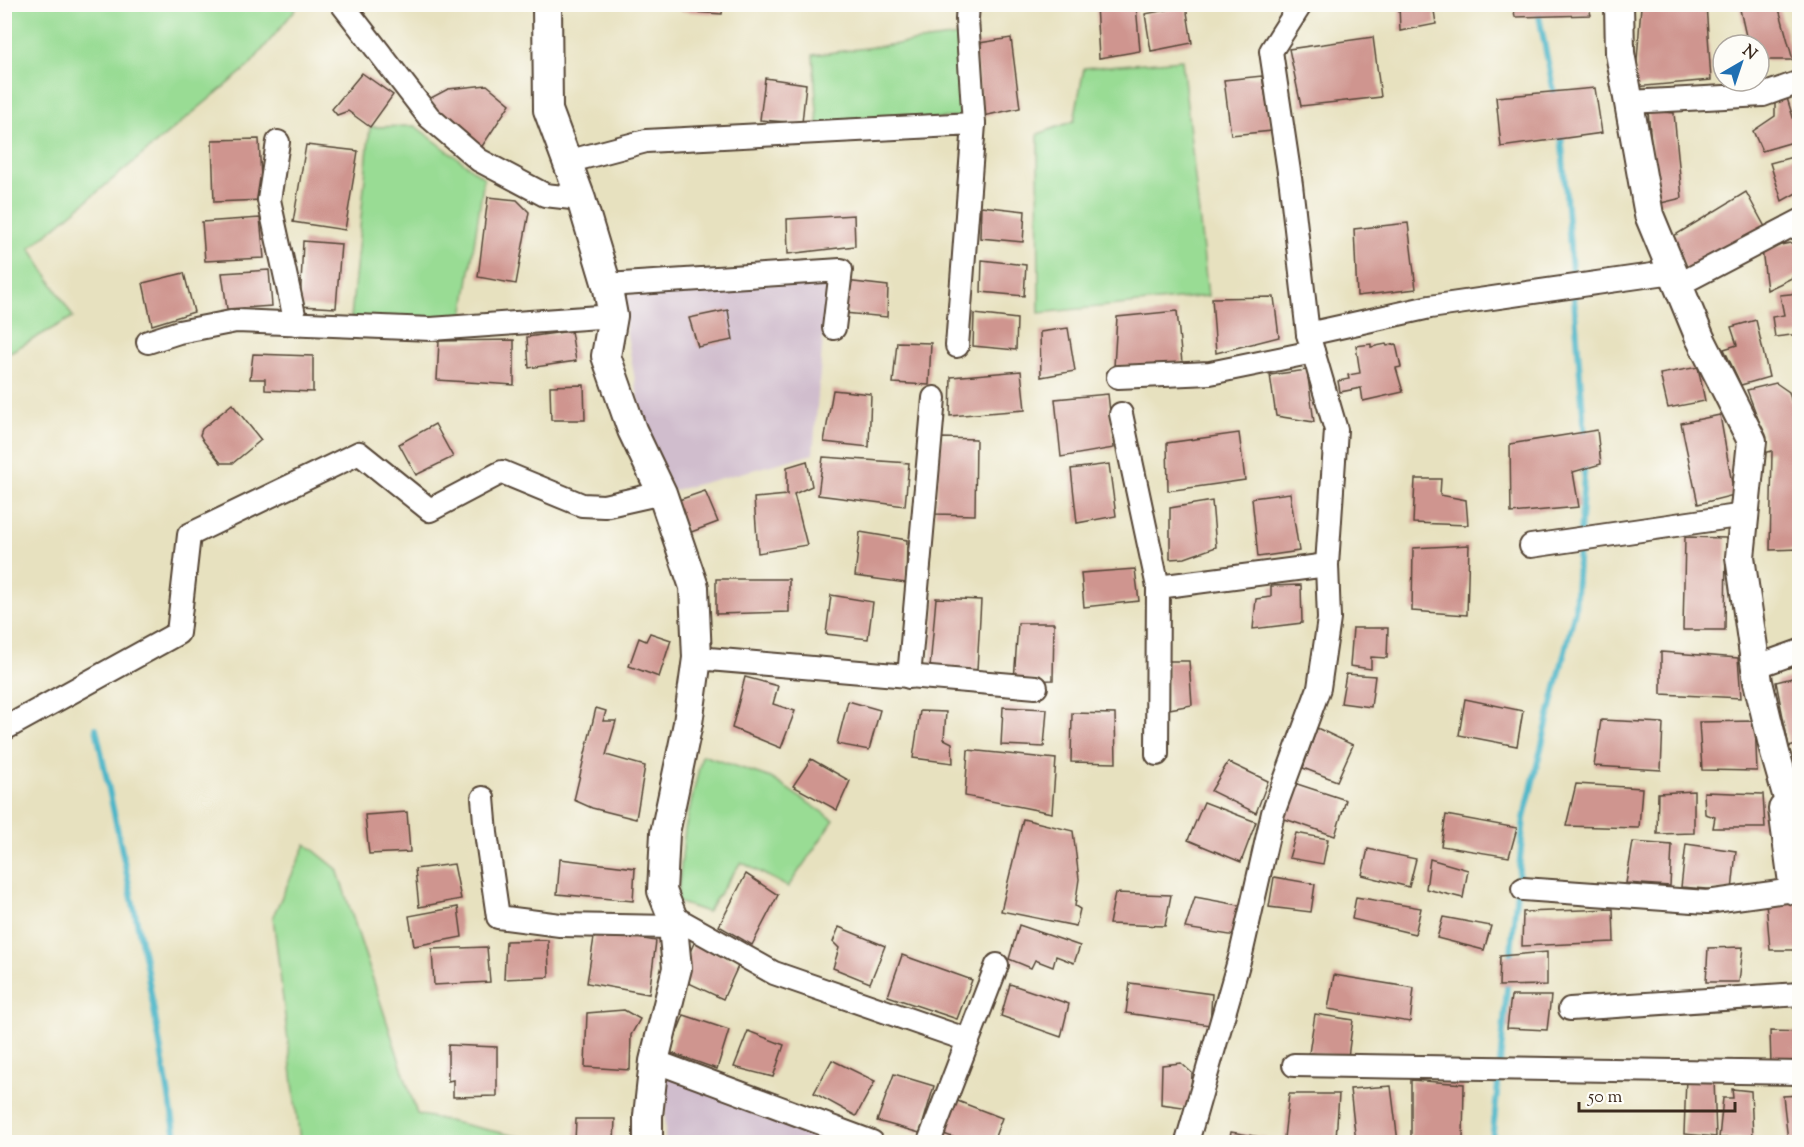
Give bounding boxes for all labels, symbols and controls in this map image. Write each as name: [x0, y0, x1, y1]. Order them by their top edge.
north arrow: [1711, 33, 1771, 93]
text: N: [1737, 40, 1761, 66]
scale bar: [1579, 1075, 1735, 1113]
text: 50 m: [1587, 1085, 1623, 1111]

